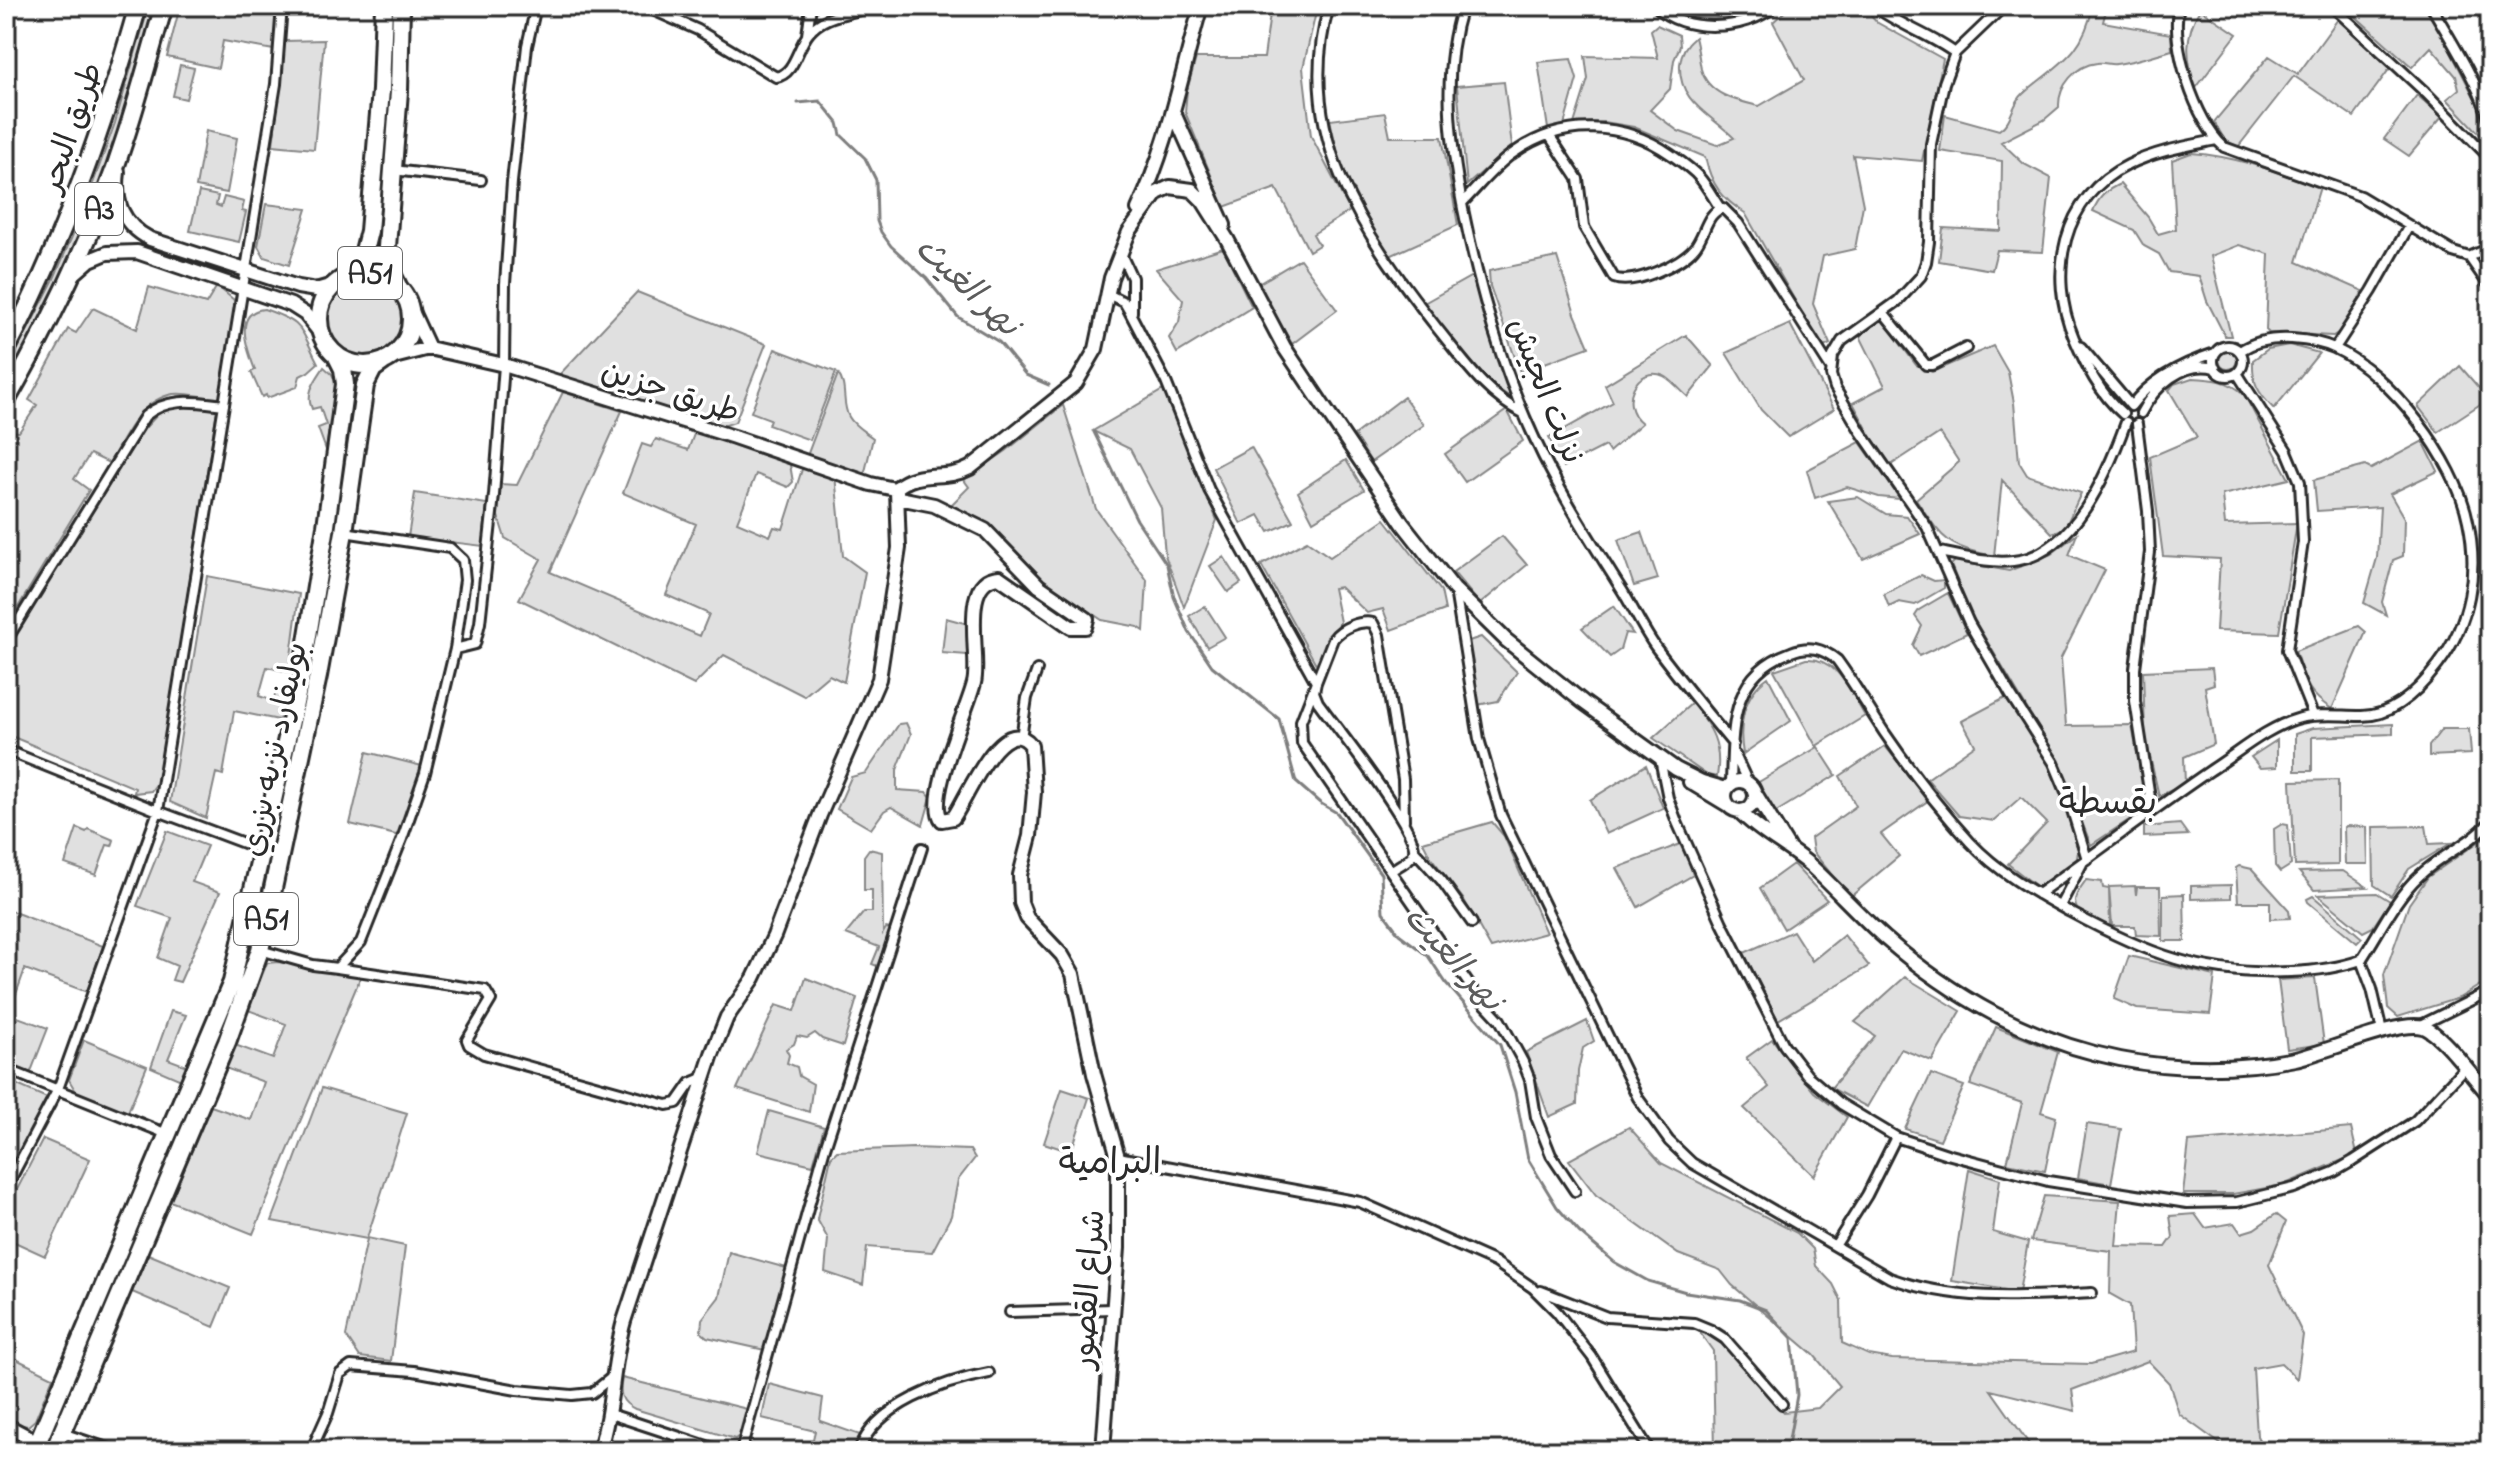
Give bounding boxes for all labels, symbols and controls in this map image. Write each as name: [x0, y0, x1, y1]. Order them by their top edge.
street label: طريق البحر: [28, 57, 118, 202]
road number: A3: [75, 183, 123, 235]
water label: نهر الغيث: [902, 226, 1033, 353]
road number: A51: [338, 247, 402, 299]
street label: نزلت الجيش: [1493, 311, 1594, 472]
street label: طريق جزين: [595, 349, 745, 438]
street label: بوليفارد نزيه بزري: [231, 638, 322, 861]
district label: بقسطة: [2059, 778, 2157, 831]
road number: A51: [234, 893, 298, 945]
water label: نهر الغيث: [1390, 895, 1516, 1027]
district label: البرامية: [1059, 1138, 1161, 1191]
street label: شراع القصور: [1061, 1208, 1119, 1373]

